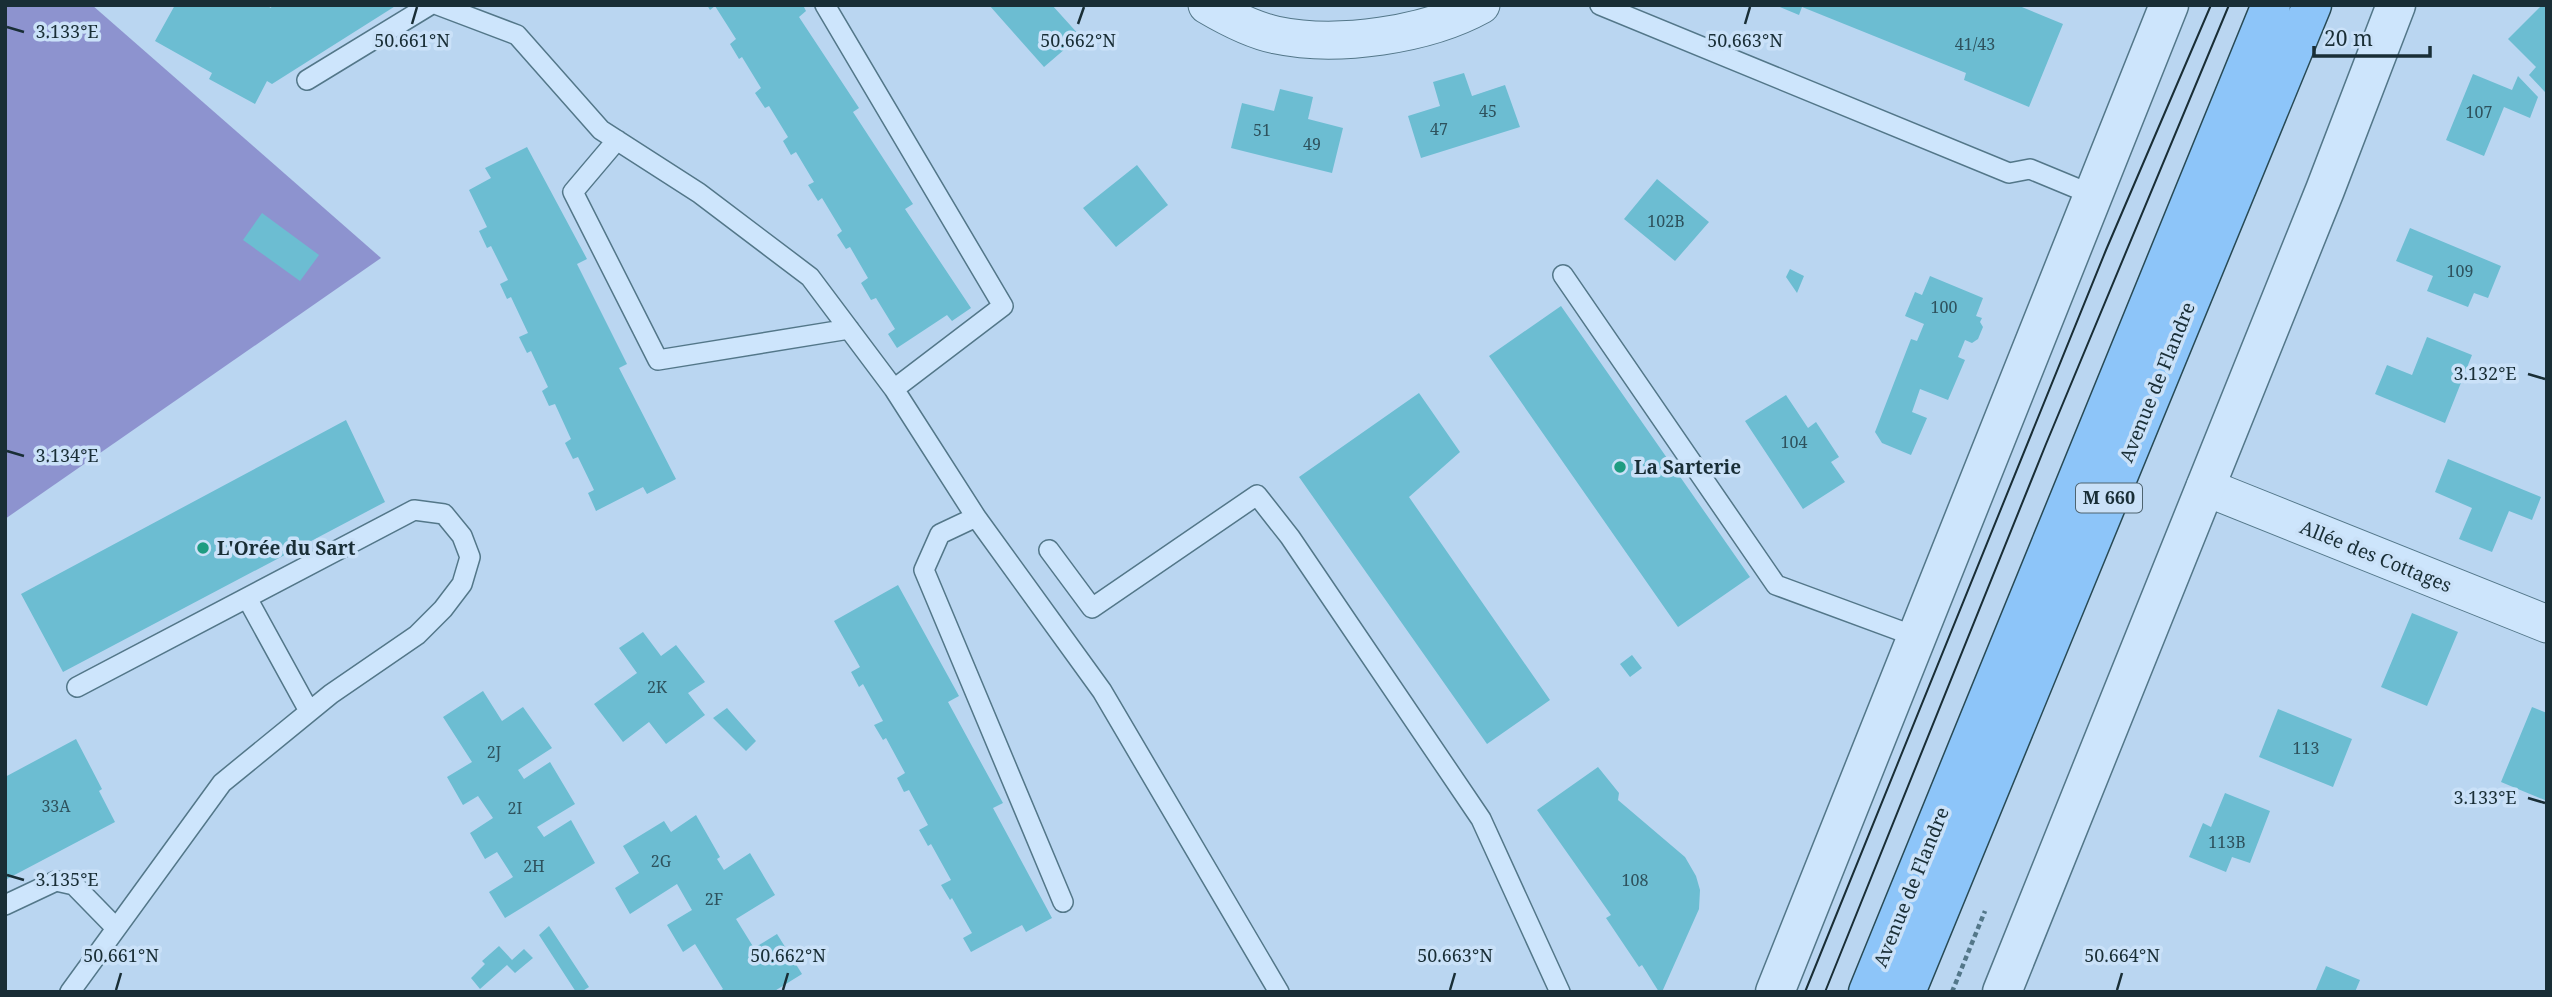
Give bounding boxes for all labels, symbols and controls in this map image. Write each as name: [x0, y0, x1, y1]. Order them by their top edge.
scale bar: [2314, 14, 2430, 58]
text: 3.133°E: [35, 19, 99, 43]
text: 20 m: [2324, 24, 2373, 52]
text: 50.661°N: [374, 28, 450, 52]
text: 50.662°N: [1040, 28, 1116, 52]
text: 50.663°N: [1707, 28, 1783, 52]
house number: 41/43: [1955, 33, 1995, 55]
house number: 45: [1479, 100, 1497, 122]
house number: 107: [2466, 101, 2492, 123]
house number: 47: [1430, 118, 1448, 140]
house number: 51: [1253, 119, 1271, 141]
house number: 49: [1303, 133, 1321, 155]
house number: 102B: [1647, 210, 1685, 232]
house number: 109: [2447, 260, 2473, 282]
house number: 100: [1931, 296, 1957, 318]
street label: Avenue de Flandre: [2113, 298, 2201, 466]
text: 3.132°E: [2453, 361, 2517, 385]
house number: 104: [1781, 431, 1807, 453]
text: 3.134°E: [35, 443, 99, 467]
place label: La Sarterie: [1634, 454, 1741, 480]
marker: La Sarterie: [1612, 459, 1628, 475]
road number: M 660: [2076, 484, 2142, 512]
street label: Allée des Cottages: [2296, 514, 2456, 598]
place label: L'Orée du Sart: [217, 535, 356, 561]
marker: L'Orée du Sart: [195, 540, 211, 556]
house number: 2K: [647, 676, 668, 698]
house number: 113: [2293, 737, 2319, 759]
house number: 2J: [487, 741, 502, 763]
text: 3.133°E: [2453, 785, 2517, 809]
house number: 33A: [41, 795, 71, 817]
house number: 2I: [508, 797, 523, 819]
street label: Avenue de Flandre: [1867, 803, 1955, 971]
house number: 113B: [2208, 831, 2246, 853]
house number: 2G: [651, 850, 672, 872]
house number: 2H: [523, 855, 545, 877]
text: 3.135°E: [35, 867, 99, 891]
house number: 108: [1622, 869, 1648, 891]
house number: 2F: [705, 888, 723, 910]
text: 50.661°N: [83, 943, 159, 967]
text: 50.662°N: [750, 943, 826, 967]
text: 50.663°N: [1417, 943, 1493, 967]
text: 50.664°N: [2084, 943, 2160, 967]

